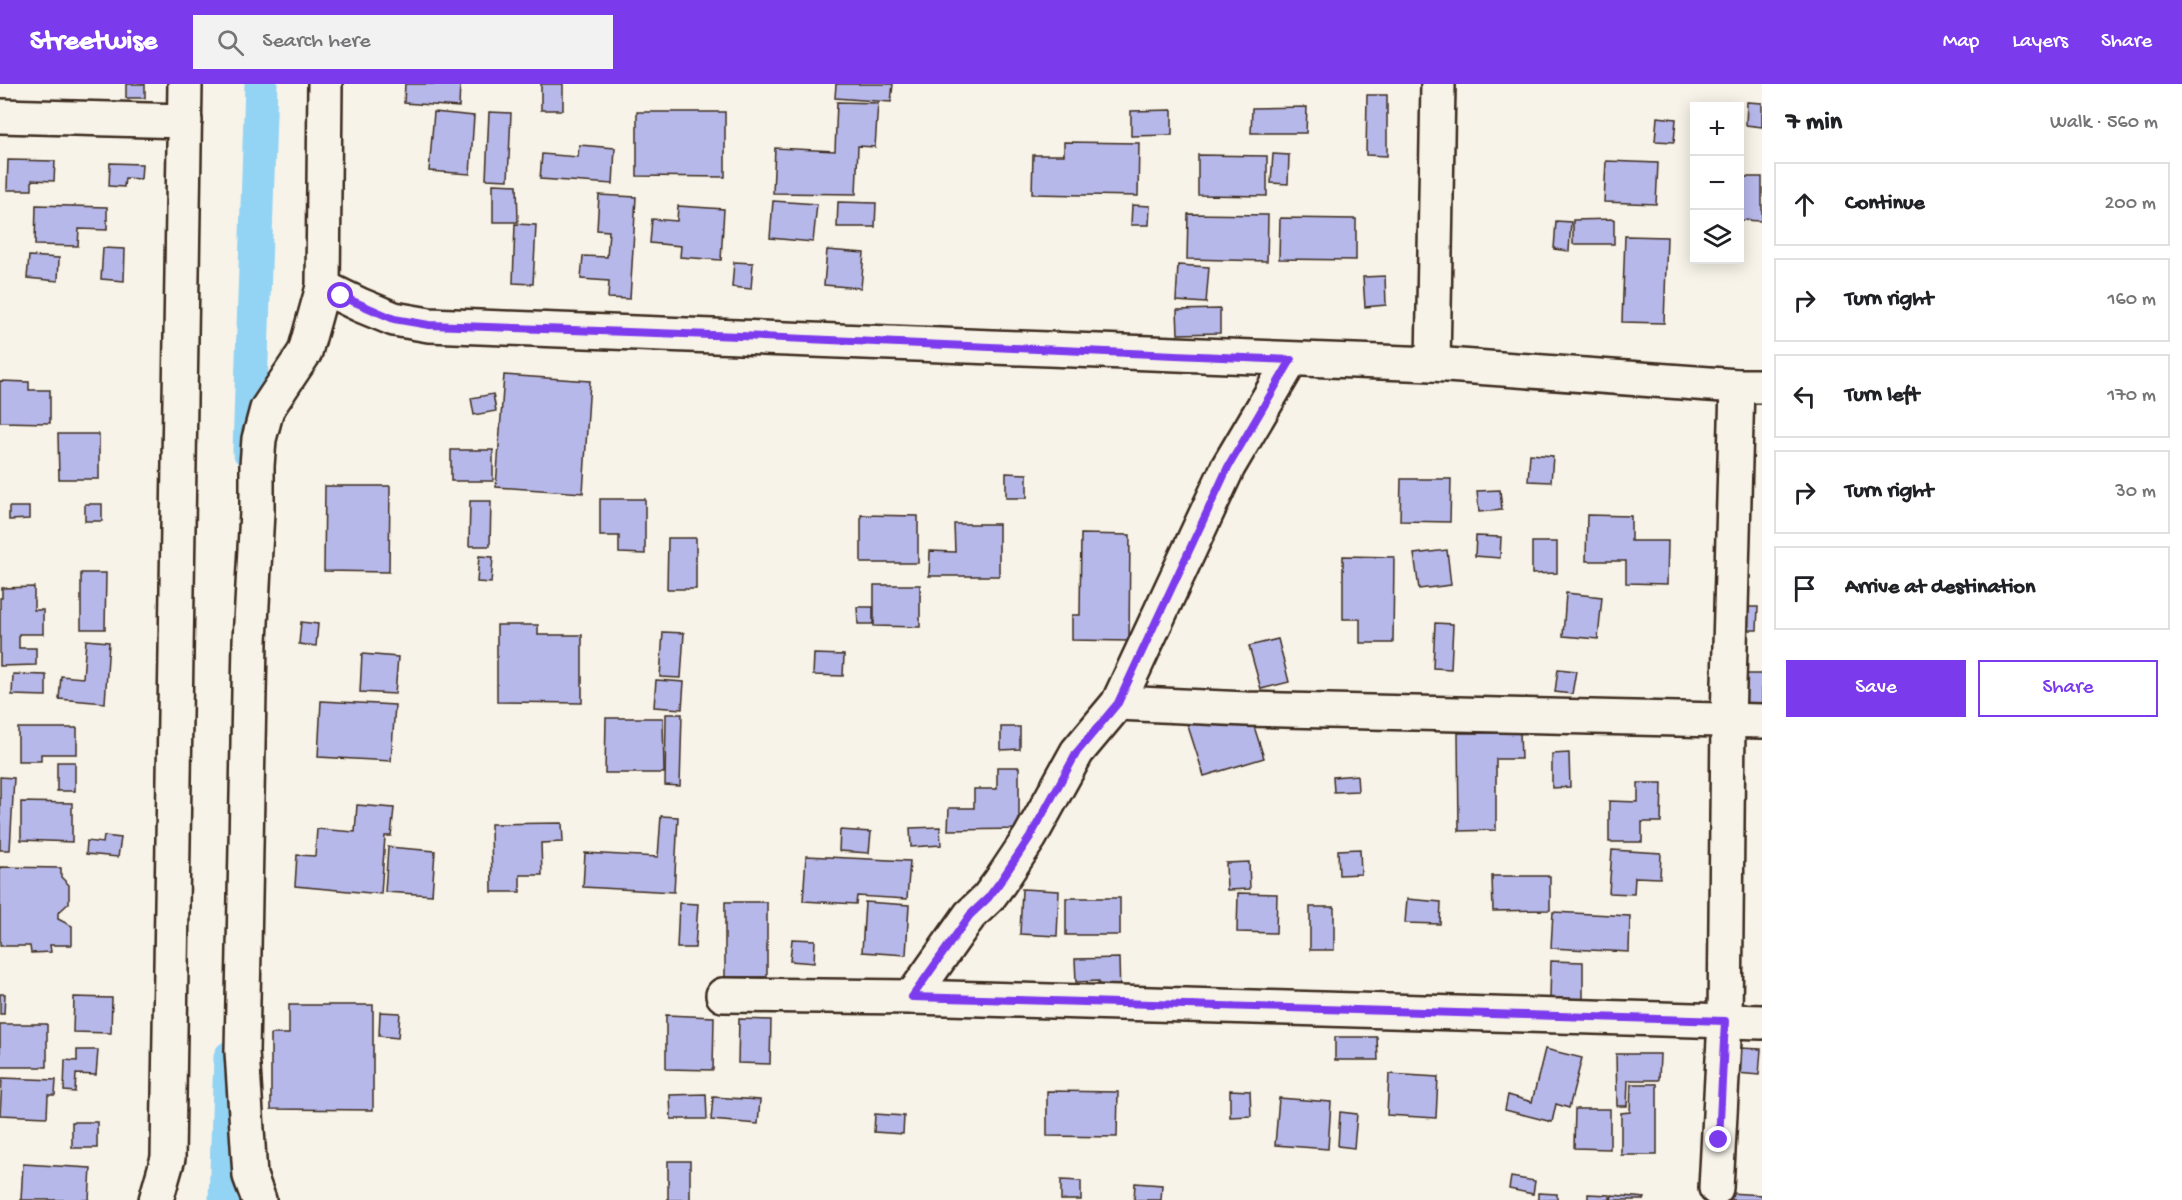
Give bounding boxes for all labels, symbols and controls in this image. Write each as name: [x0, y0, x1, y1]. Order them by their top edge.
search box: [193, 15, 613, 69]
text: Streetwise: [30, 26, 157, 59]
icon: search: [214, 26, 247, 59]
text: Search here: [262, 29, 371, 55]
text: Map: [1943, 30, 1979, 55]
text: Layers: [2012, 30, 2068, 55]
text: Share: [2101, 30, 2152, 55]
map controls: [1690, 102, 1744, 264]
button: +: [1690, 102, 1744, 156]
text: 7 min: [1786, 108, 1842, 139]
text: Walk · 560 m: [2050, 112, 2158, 135]
button: −: [1690, 156, 1744, 210]
icon: ahead: [1788, 188, 1821, 221]
text: Continue: [1845, 191, 1925, 217]
text: 200 m: [2105, 193, 2156, 216]
button: layers: [1690, 210, 1744, 264]
route start: [327, 282, 353, 308]
icon: right: [1788, 284, 1821, 317]
text: Turn right: [1845, 287, 1933, 313]
text: 160 m: [2107, 289, 2156, 312]
icon: left: [1788, 380, 1821, 413]
text: Turn left: [1845, 383, 1919, 409]
text: 170 m: [2107, 385, 2156, 408]
icon: right: [1788, 476, 1821, 509]
text: Turn right: [1845, 479, 1933, 505]
text: 30 m: [2115, 481, 2156, 504]
icon: arrive: [1788, 572, 1821, 605]
text: Arrive at destination: [1845, 575, 2035, 601]
button: Save: [1786, 660, 1966, 717]
button: Share: [1978, 660, 2158, 717]
route end: [1705, 1126, 1731, 1152]

